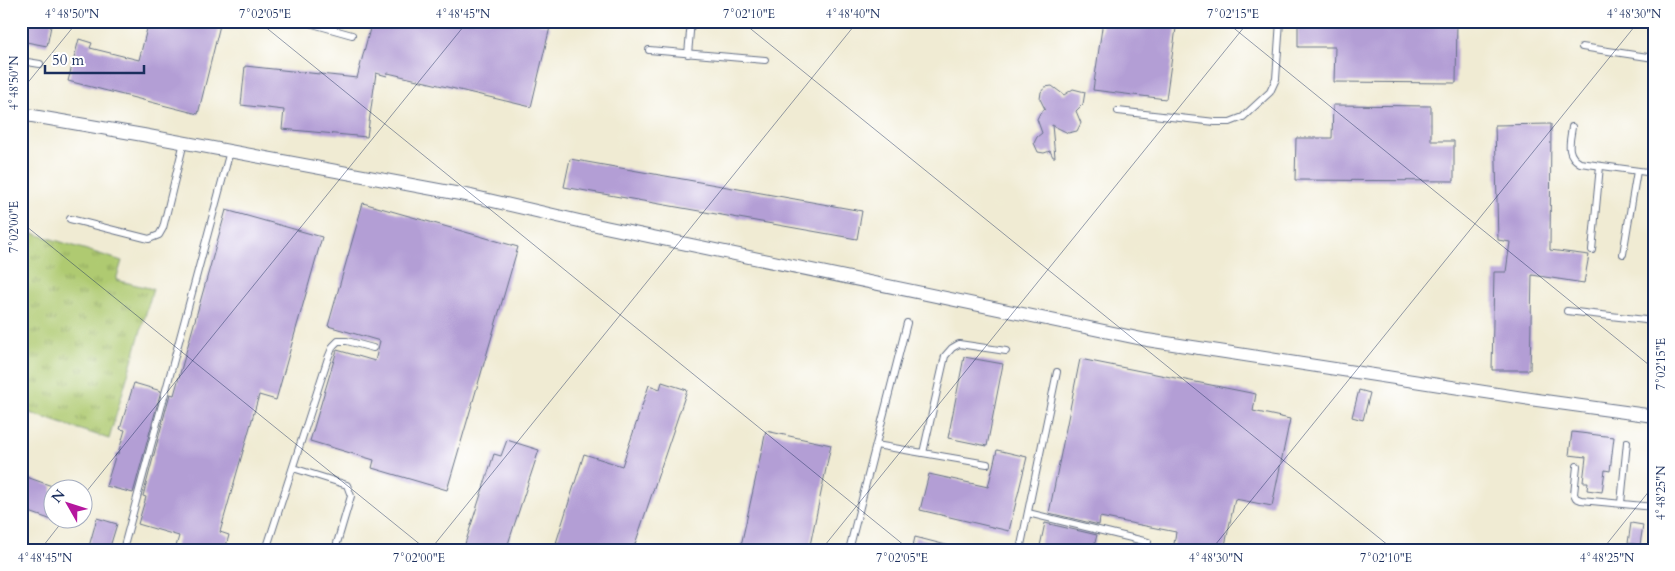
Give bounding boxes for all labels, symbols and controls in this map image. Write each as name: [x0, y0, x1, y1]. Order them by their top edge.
text: 4°48'50"N: [45, 6, 100, 22]
text: 7°02'05"E: [239, 6, 291, 22]
text: 4°48'45"N: [436, 6, 491, 22]
text: 7°02'10"E: [723, 6, 775, 22]
text: 4°48'40"N: [826, 6, 881, 22]
text: 7°02'15"E: [1207, 6, 1259, 22]
text: 4°48'30"N: [1607, 6, 1662, 22]
scale bar: [45, 42, 144, 74]
text: 50 m: [52, 50, 84, 70]
text: 4°48'50"N: [6, 55, 22, 110]
text: 7°02'00"E: [6, 201, 22, 253]
text: 7°02'15"E: [1653, 338, 1669, 390]
text: 4°48'25"N: [1653, 465, 1669, 520]
north arrow: [42, 478, 92, 528]
text: N: [47, 485, 69, 507]
text: 4°48'45"N: [18, 550, 73, 566]
text: 7°02'00"E: [393, 550, 445, 566]
text: 7°02'05"E: [876, 550, 928, 566]
text: 4°48'30"N: [1189, 550, 1244, 566]
text: 7°02'10"E: [1360, 550, 1412, 566]
text: 4°48'25"N: [1580, 550, 1635, 566]

